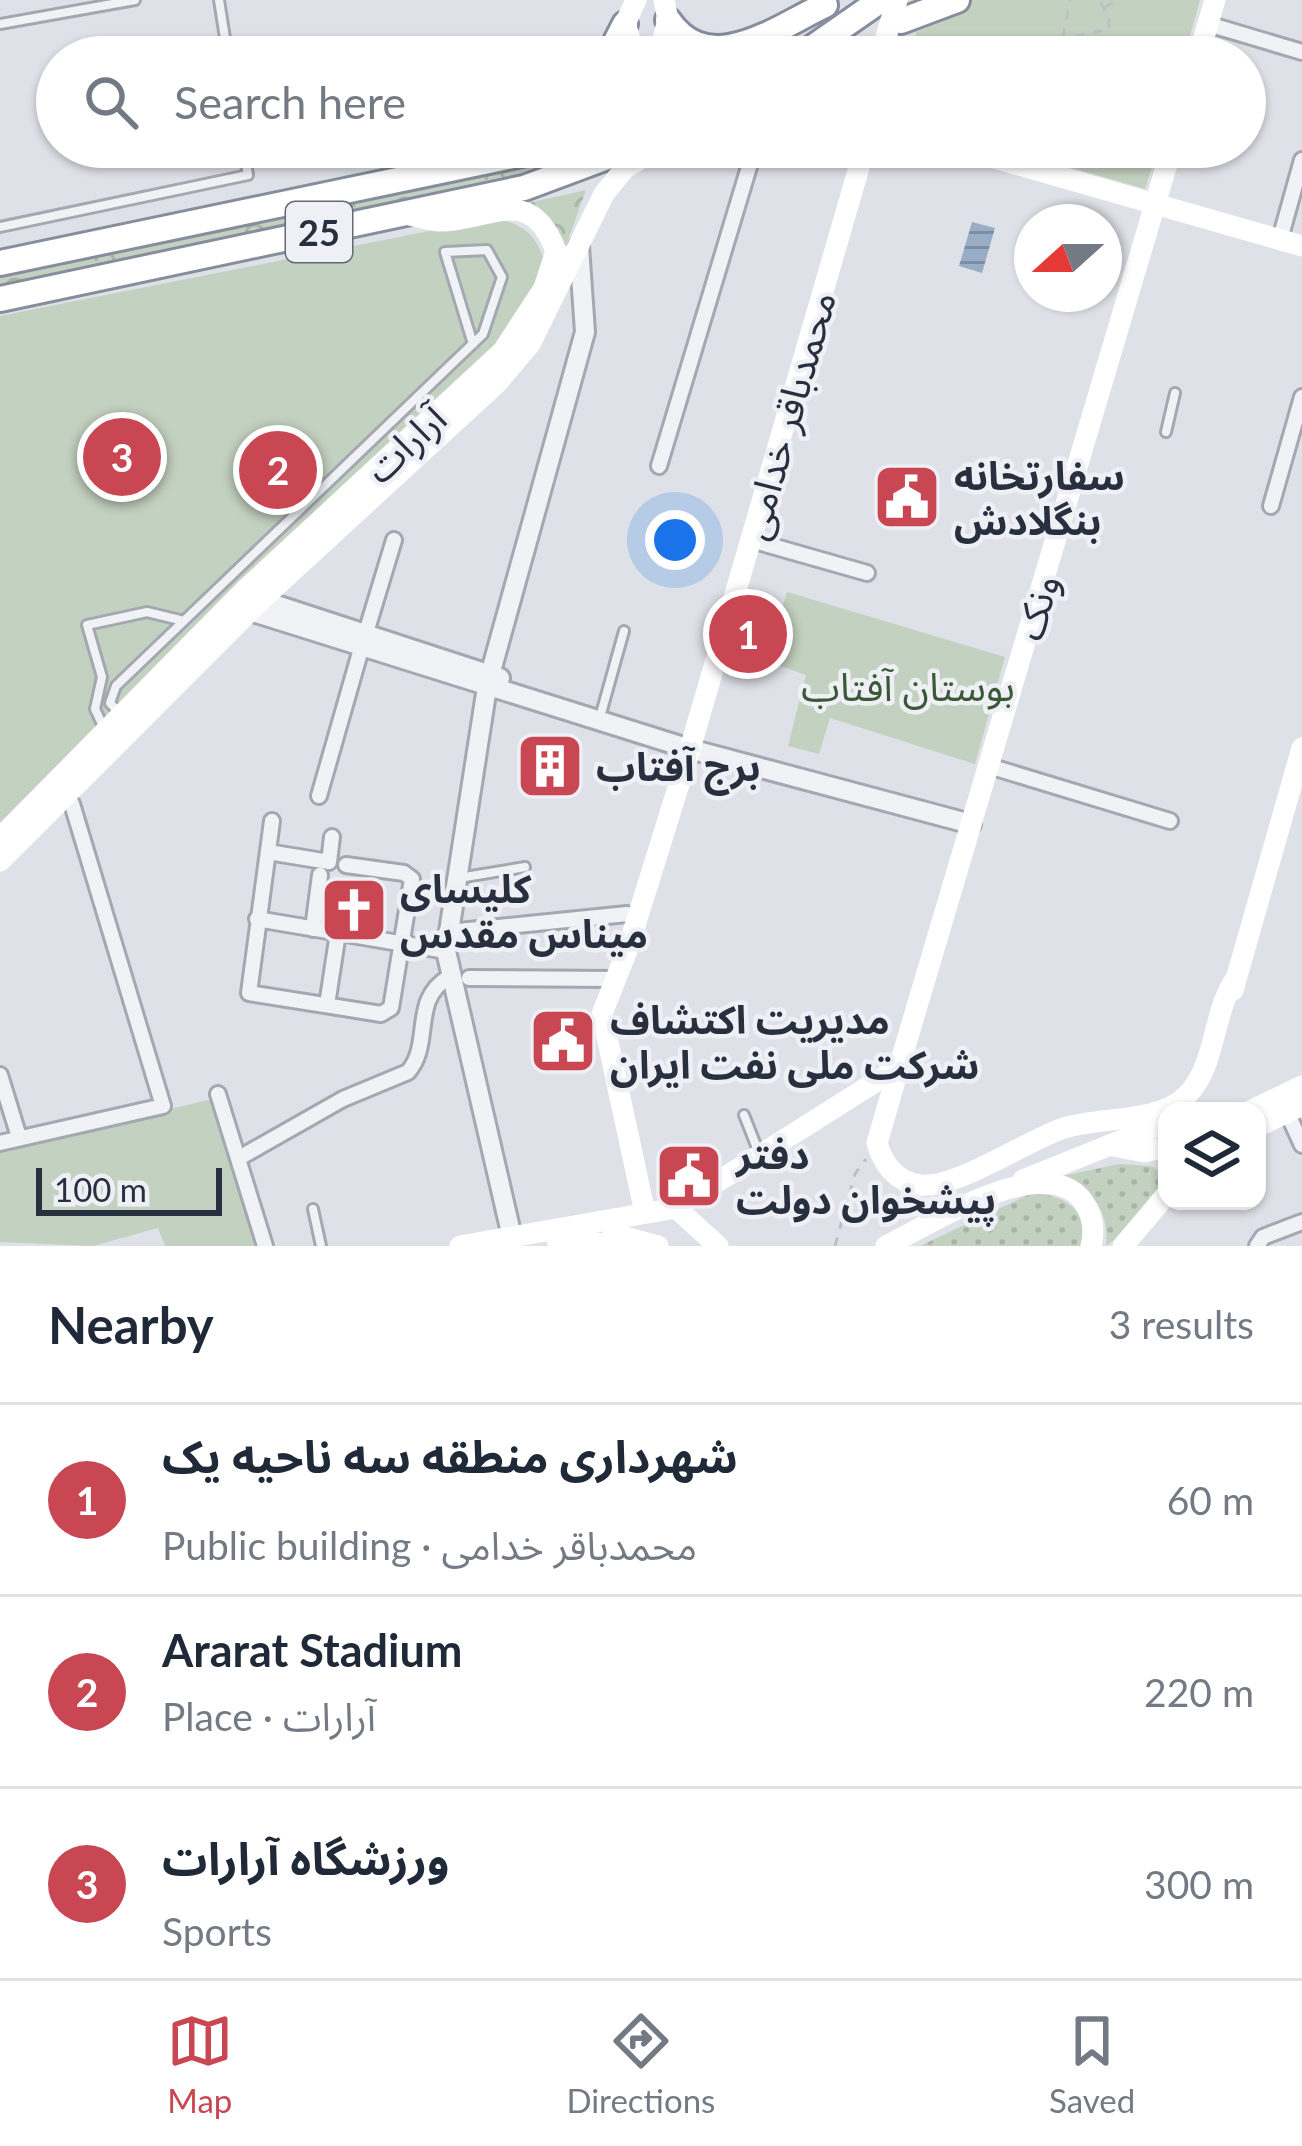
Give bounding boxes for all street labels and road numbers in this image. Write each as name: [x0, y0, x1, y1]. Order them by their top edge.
road number: 25: [286, 202, 352, 262]
street label: محمدباقر خدامی: [730, 286, 845, 544]
street label: آرارات: [355, 393, 457, 492]
street label: ونک: [1005, 569, 1068, 645]

